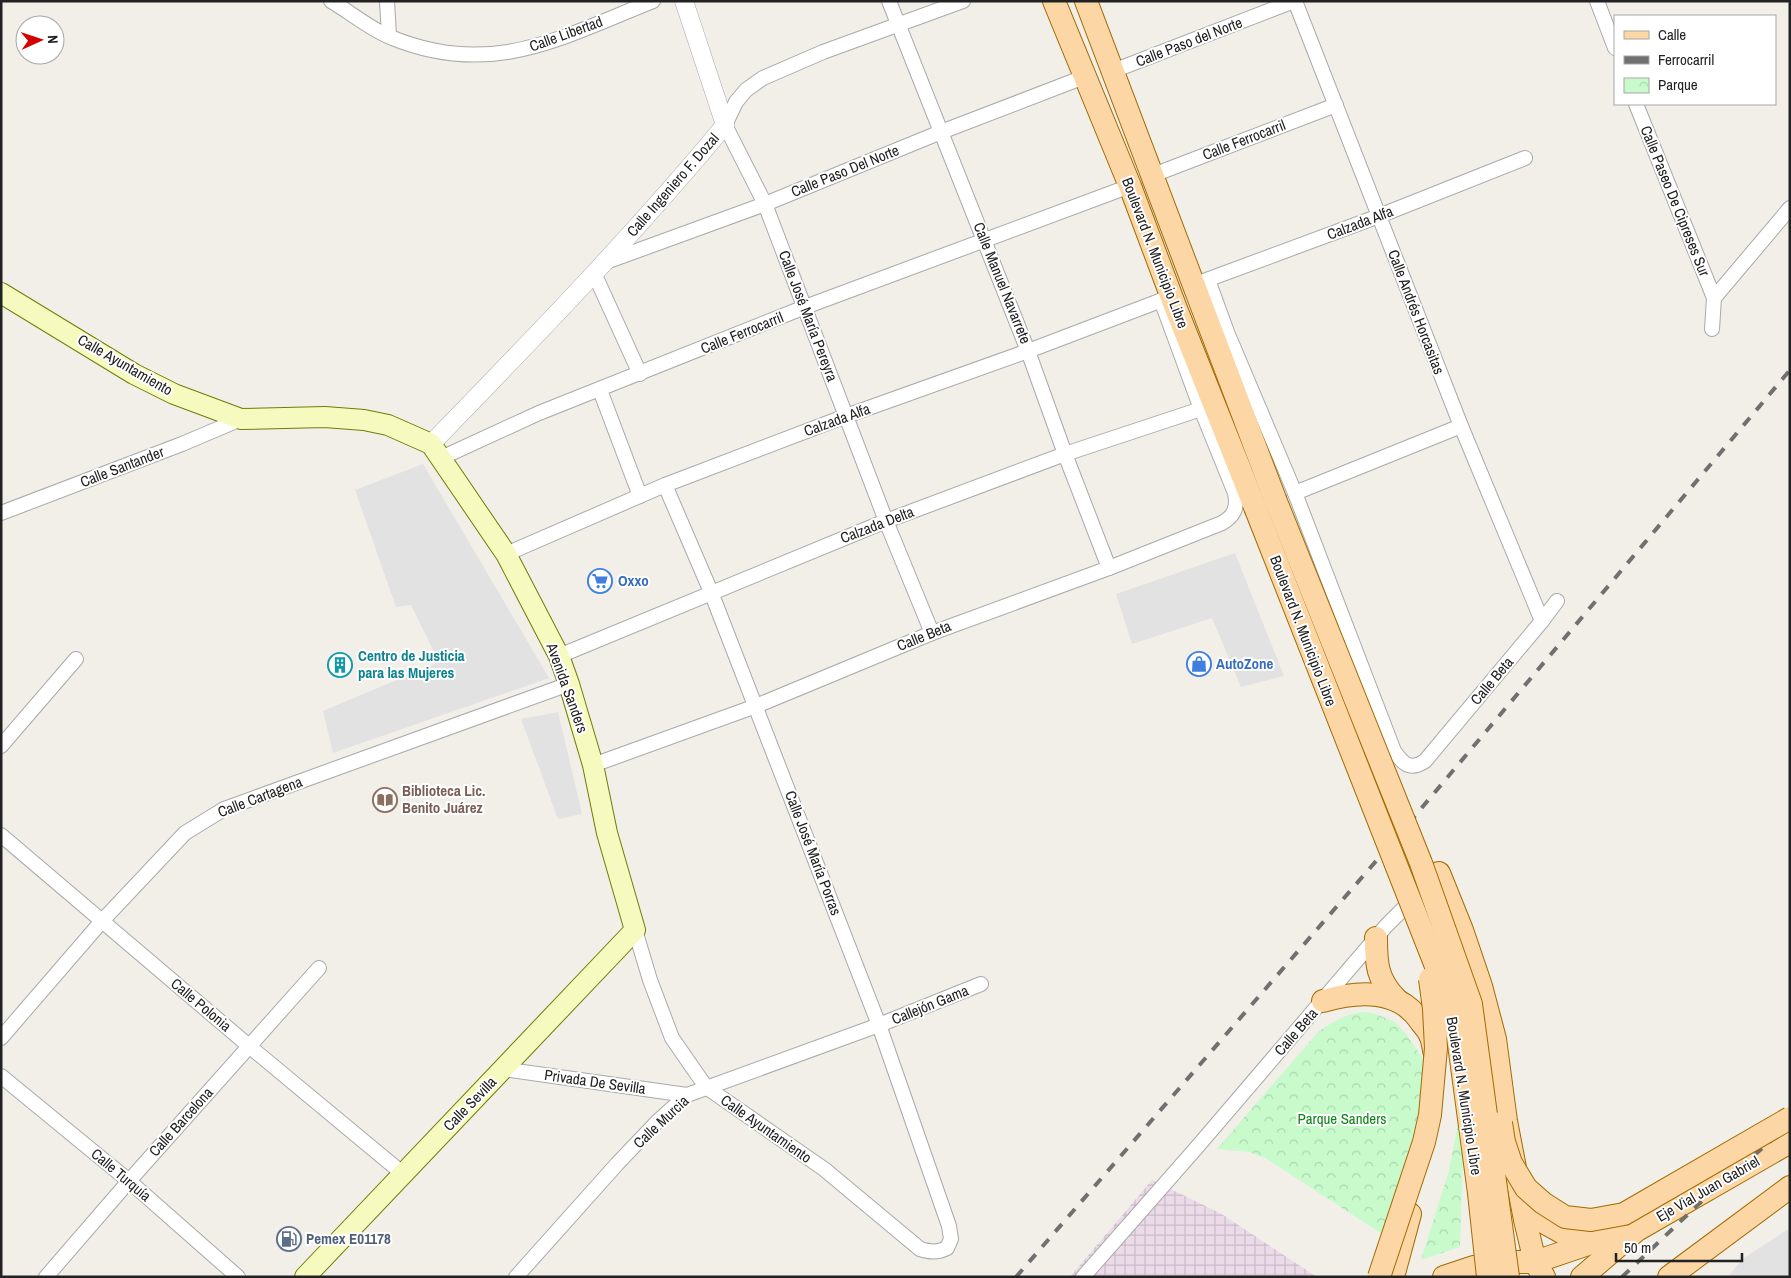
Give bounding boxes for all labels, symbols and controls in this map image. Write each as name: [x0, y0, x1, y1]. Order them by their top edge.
street label: Calle Libertad: [526, 11, 605, 56]
street label: Calle Paso del Norte: [1132, 11, 1245, 72]
north arrow: [15, 15, 65, 65]
legend: [1614, 15, 1776, 105]
text: Calle: [1658, 24, 1686, 45]
text: N: [44, 35, 62, 44]
text: Ferrocarril: [1658, 49, 1714, 70]
text: Parque: [1658, 74, 1698, 95]
street label: Calle Ferrocarril: [1199, 114, 1288, 165]
street label: Calle Paseo De Cipreses Sur: [1636, 122, 1715, 279]
street label: Calle Ingeniero F. Dozal: [622, 128, 724, 241]
street label: Calle Paso Del Norte: [788, 139, 902, 202]
street label: Boulevard N. Municipio Libre: [1117, 174, 1194, 331]
street label: Calzada Alfa: [1324, 200, 1396, 245]
street label: Calle Manuel Navarrete: [969, 219, 1036, 347]
street label: Calle Andrés Horcasitas: [1383, 246, 1450, 377]
street label: Calle José María Pereyra: [774, 247, 843, 385]
street label: Calle Ferrocarril: [697, 306, 786, 359]
street label: Calle Ayuntamiento: [74, 329, 177, 400]
street label: Calzada Alfa: [801, 398, 873, 441]
street label: Calle Santander: [77, 441, 167, 492]
street label: Calzada Delta: [837, 501, 917, 548]
street label: Boulevard N. Municipio Libre: [1265, 552, 1342, 709]
supermarket icon: Oxxo: [587, 568, 613, 594]
place label: Oxxo: [618, 570, 649, 591]
street label: Calle Beta: [894, 615, 954, 656]
street label: Avenida Sanders: [541, 639, 593, 736]
place label: Centro de Justicia para las Mujeres: [358, 645, 465, 683]
shop icon: AutoZone: [1186, 651, 1212, 677]
building icon: Centro de Justicia para las Mujeres: [327, 652, 353, 678]
street label: Calle Beta: [1465, 652, 1518, 709]
place label: AutoZone: [1216, 653, 1274, 674]
street label: Calle Cartagena: [215, 771, 305, 822]
place label: Biblioteca Lic. Benito Juárez: [402, 780, 485, 818]
library icon: Biblioteca Lic. Benito Juárez: [372, 787, 398, 813]
street label: Calle José María Porras: [780, 787, 847, 918]
street label: Calle Polonia: [167, 973, 236, 1036]
street label: Callejón Gama: [888, 980, 972, 1030]
street label: Calle Beta: [1269, 1003, 1322, 1060]
street label: Boulevard N. Municipio Libre: [1442, 1015, 1487, 1177]
street label: Privada De Sevilla: [543, 1064, 647, 1099]
street label: Calle Sevilla: [438, 1072, 501, 1136]
street label: Calle Barcelona: [144, 1082, 218, 1161]
street label: Calle Ayuntamiento: [717, 1089, 816, 1168]
street label: Calle Murcia: [628, 1090, 693, 1153]
park label: Parque Sanders: [1298, 1108, 1386, 1129]
street label: Calle Turquía: [87, 1143, 156, 1206]
street label: Eje Vial Juan Gabriel: [1652, 1150, 1763, 1227]
fuel station icon: Pemex E01178: [276, 1226, 302, 1252]
place label: Pemex E01178: [306, 1228, 391, 1249]
scale bar: [1616, 1230, 1742, 1262]
text: 50 m: [1624, 1237, 1651, 1258]

